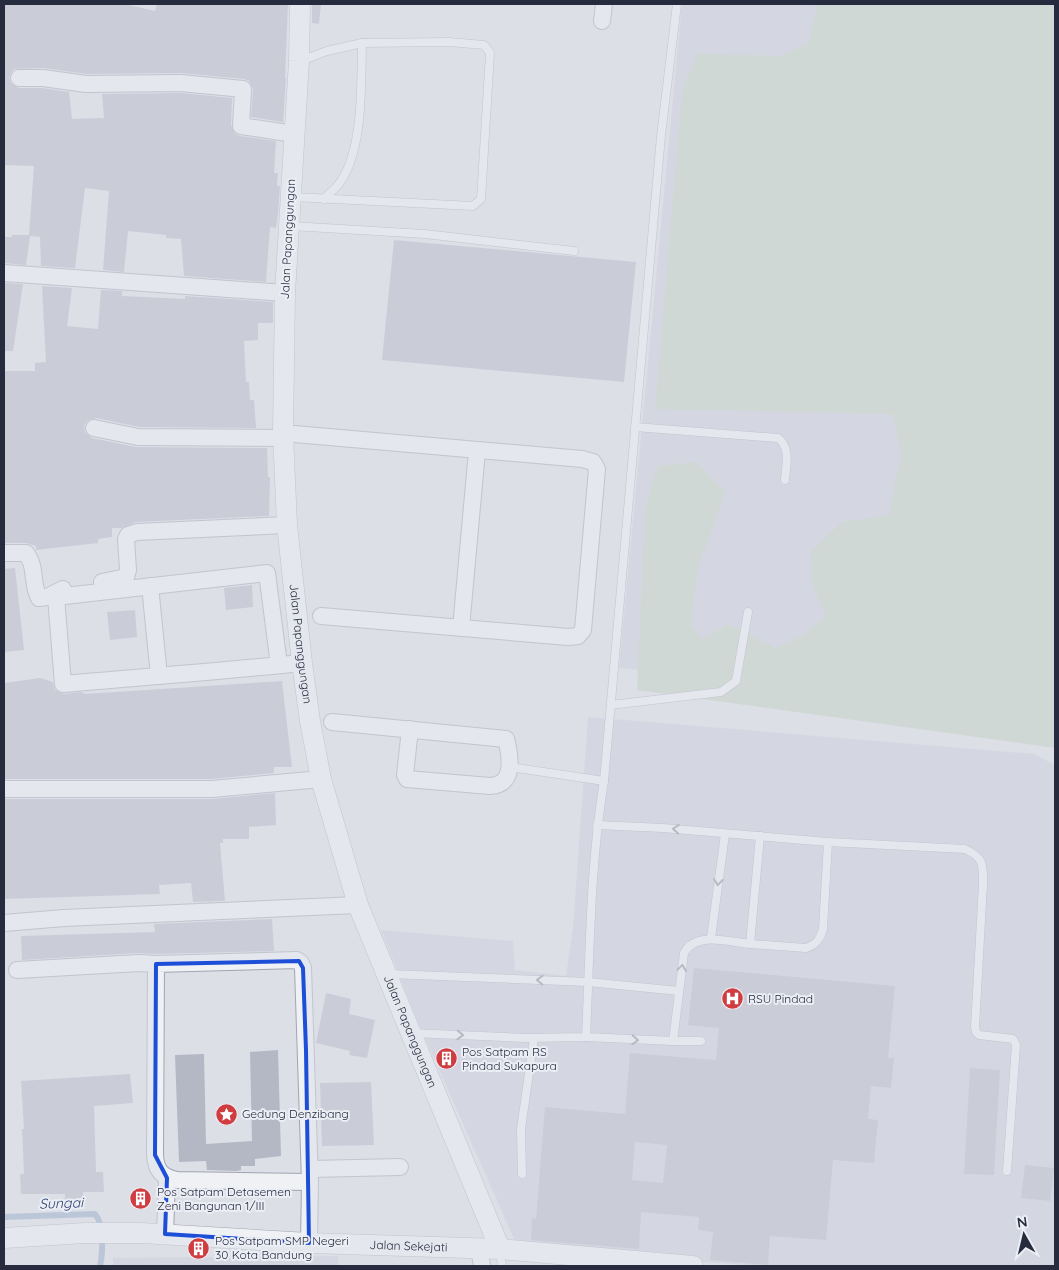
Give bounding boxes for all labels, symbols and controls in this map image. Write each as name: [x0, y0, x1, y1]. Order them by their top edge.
street label: Jalan Papanggungan: [277, 178, 298, 300]
street label: Jalan Papanggungan: [286, 583, 316, 705]
one-way arrow: [672, 824, 680, 835]
one-way arrow: [714, 878, 724, 886]
one-way arrow: [676, 963, 687, 971]
street label: Jalan Papanggungan: [381, 973, 441, 1090]
one-way arrow: [536, 974, 544, 985]
hospital icon: RSU Pindad: [720, 987, 744, 1011]
place label: RSU Pindad: [748, 991, 813, 1006]
one-way arrow: [457, 1030, 465, 1040]
one-way arrow: [631, 1034, 639, 1045]
place label: Pos Satpam RS Pindad Sukapura: [462, 1044, 557, 1073]
building icon: Pos Satpam RS Pindad Sukapura: [434, 1047, 458, 1071]
place icon: Gedung Denzibang: [214, 1102, 238, 1126]
place label: Gedung Denzibang: [242, 1106, 349, 1121]
place label: Pos Satpam Detasemen Zeni Bangunan 1/III: [157, 1184, 291, 1213]
building icon: Pos Satpam Detasemen Zeni Bangunan 1/III: [129, 1187, 153, 1211]
water label: Sungai: [39, 1193, 85, 1213]
north arrow: [999, 1210, 1049, 1260]
text: N: [1016, 1212, 1029, 1232]
place label: Pos Satpam SMP Negeri 30 Kota Bandung: [215, 1233, 349, 1262]
building icon: Pos Satpam SMP Negeri 30 Kota Bandung: [187, 1236, 211, 1260]
street label: Jalan Sekejati: [369, 1237, 448, 1254]

